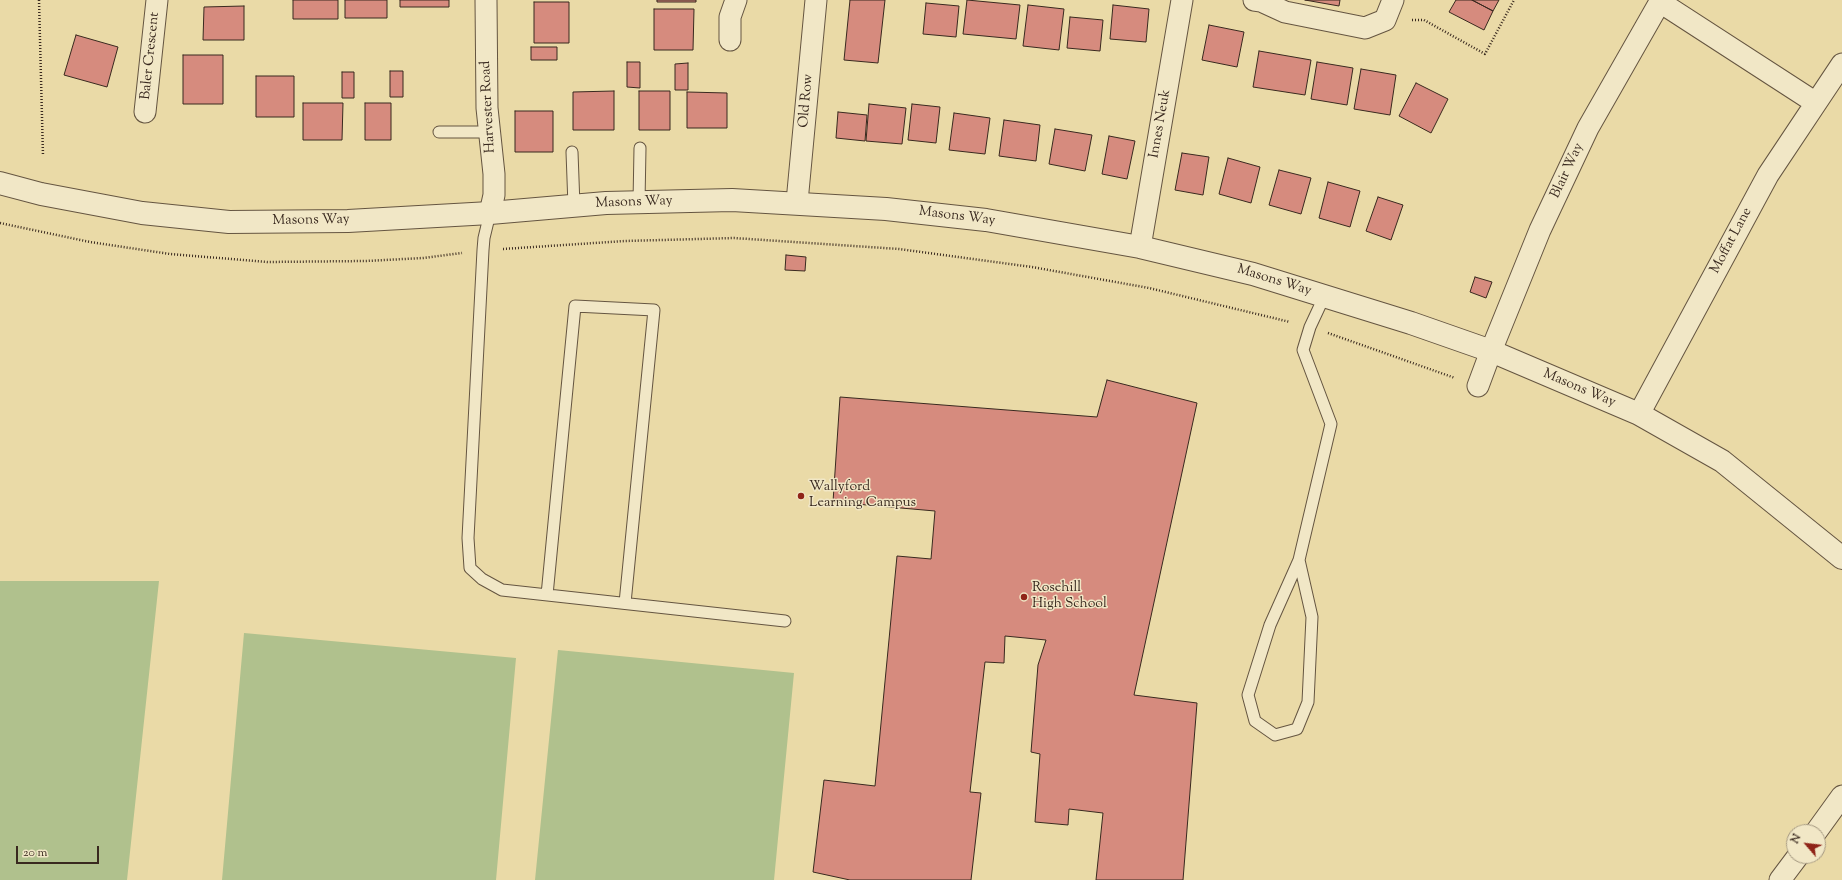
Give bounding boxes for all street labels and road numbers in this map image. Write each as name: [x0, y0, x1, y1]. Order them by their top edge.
street label: Baler Crescent: [138, 11, 164, 101]
street label: Harvester Road: [478, 60, 500, 154]
street label: Old Row: [796, 73, 818, 129]
street label: Innes Neuk: [1147, 88, 1175, 160]
street label: Blair Way: [1548, 141, 1588, 201]
street label: Masons Way: [595, 193, 673, 213]
street label: Masons Way: [918, 204, 996, 230]
street label: Moffat Lane: [1708, 205, 1756, 277]
street label: Masons Way: [272, 212, 350, 230]
street label: Masons Way: [1235, 262, 1313, 300]
street label: Masons Way: [1540, 366, 1618, 412]

